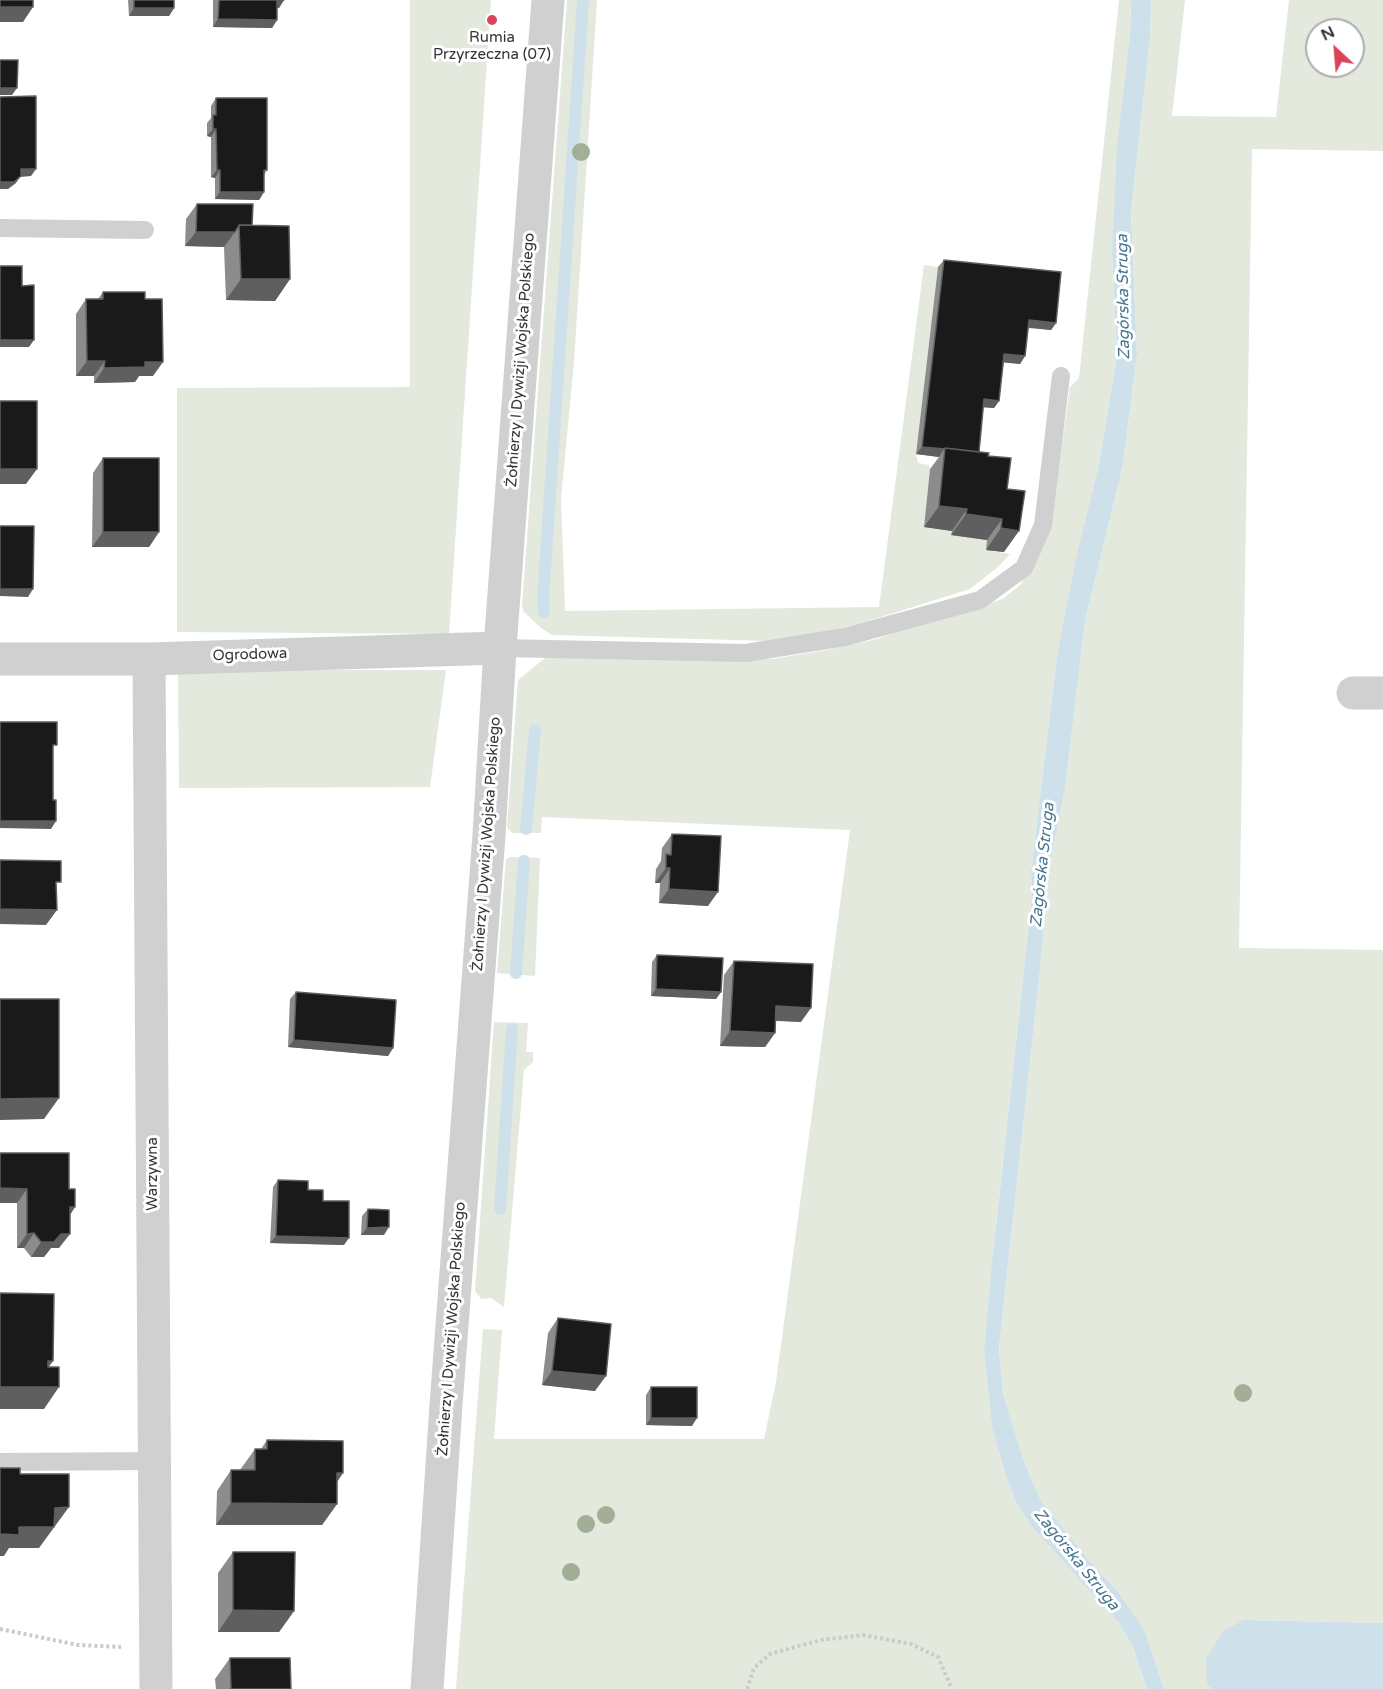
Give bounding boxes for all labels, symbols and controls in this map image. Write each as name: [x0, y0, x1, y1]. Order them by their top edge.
marker: Rumia Przyrzeczna (07): [485, 13, 499, 27]
north arrow: [1305, 18, 1365, 78]
text: N: [1318, 22, 1338, 45]
place label: Rumia Przyrzeczna (07): [433, 29, 551, 64]
street label: Żołnierzy I Dywizji Wojska Polskiego: [503, 232, 539, 488]
water label: Zagórska Struga: [1113, 234, 1135, 360]
street label: Ogrodowa: [212, 645, 288, 665]
street label: Żołnierzy I Dywizji Wojska Polskiego: [469, 716, 505, 972]
water label: Zagórska Struga: [1027, 802, 1059, 928]
street label: Warzywna: [144, 1137, 162, 1211]
street label: Żołnierzy I Dywizji Wojska Polskiego: [434, 1201, 470, 1457]
water label: Zagórska Struga: [1029, 1505, 1123, 1615]

